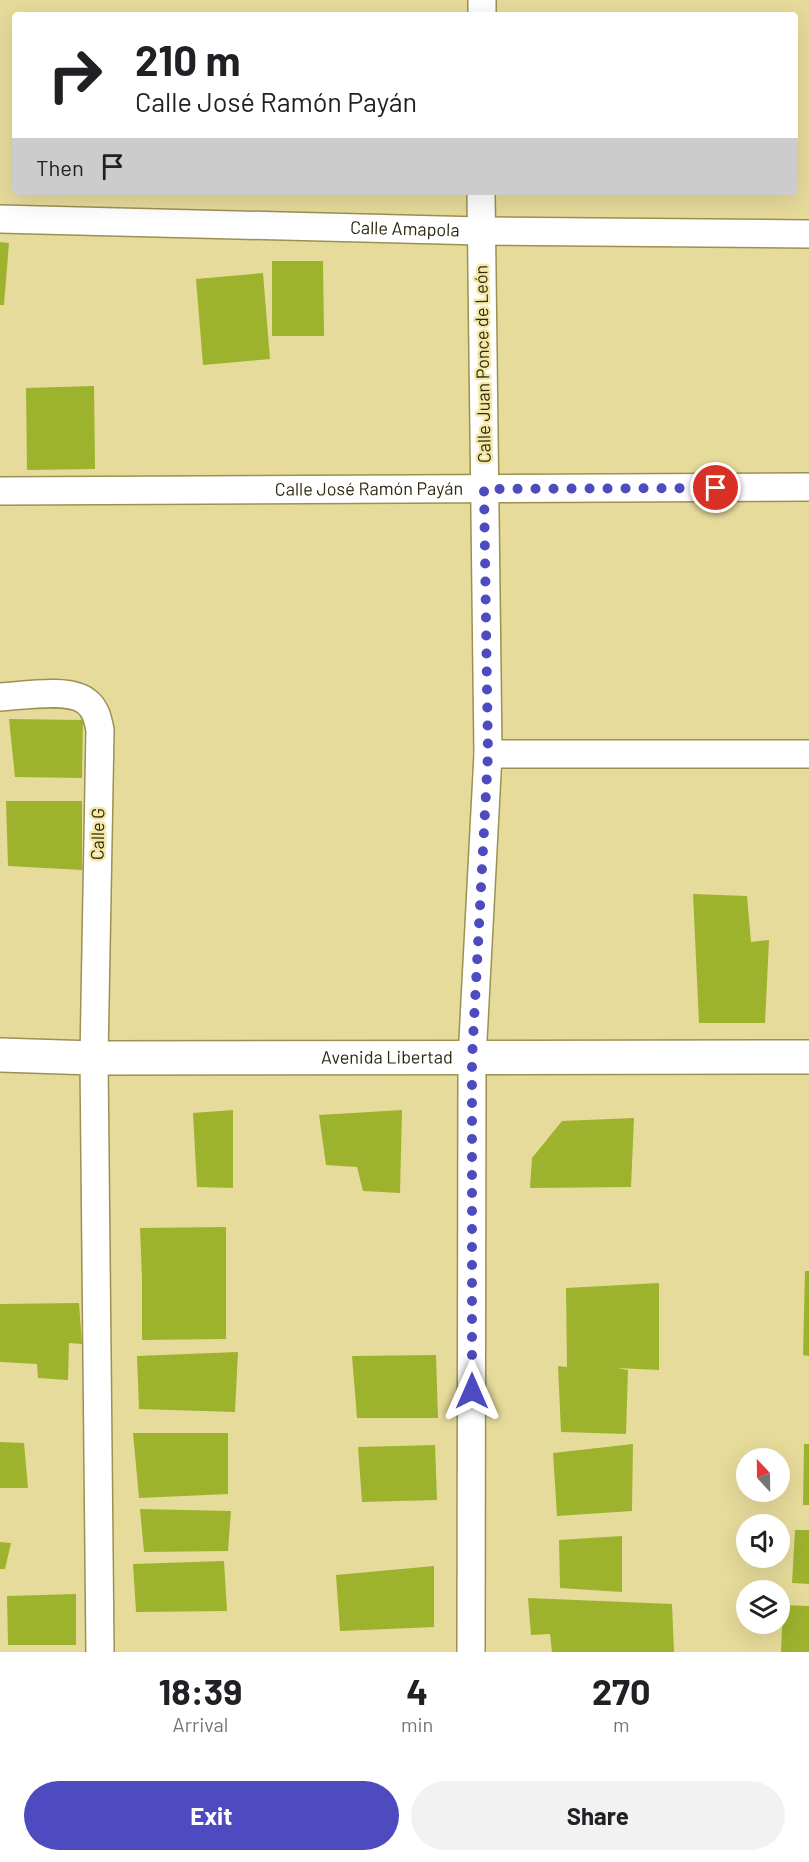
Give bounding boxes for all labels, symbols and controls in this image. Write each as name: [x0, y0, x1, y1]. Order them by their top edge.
text: 210 m: [135, 34, 241, 84]
icon: right: [36, 36, 114, 114]
text: Calle José Ramón Payán: [135, 85, 417, 117]
icon: arrive: [96, 150, 129, 183]
text: Then: [36, 154, 84, 180]
street label: Calle Amapola: [350, 216, 460, 240]
street label: Calle Juan Ponce de León: [469, 265, 495, 463]
pin: [690, 462, 741, 513]
icon: arrive: [699, 471, 732, 504]
street label: Calle José Ramón Payán: [275, 477, 463, 500]
street label: Calle G: [86, 808, 108, 860]
street label: Avenida Libertad: [321, 1045, 453, 1068]
position arrow: [440, 1359, 504, 1423]
north arrow: [736, 1448, 790, 1502]
map controls: [736, 1448, 790, 1634]
button: sound: [736, 1514, 790, 1568]
button: layers: [736, 1580, 790, 1634]
text: 18:39: [159, 1669, 242, 1712]
text: 4: [406, 1669, 428, 1712]
text: 270: [592, 1669, 650, 1712]
text: Arrival: [173, 1712, 228, 1736]
text: min: [401, 1712, 433, 1736]
text: m: [613, 1712, 629, 1736]
button: Exit: [24, 1781, 399, 1850]
button: Share: [411, 1781, 785, 1850]

